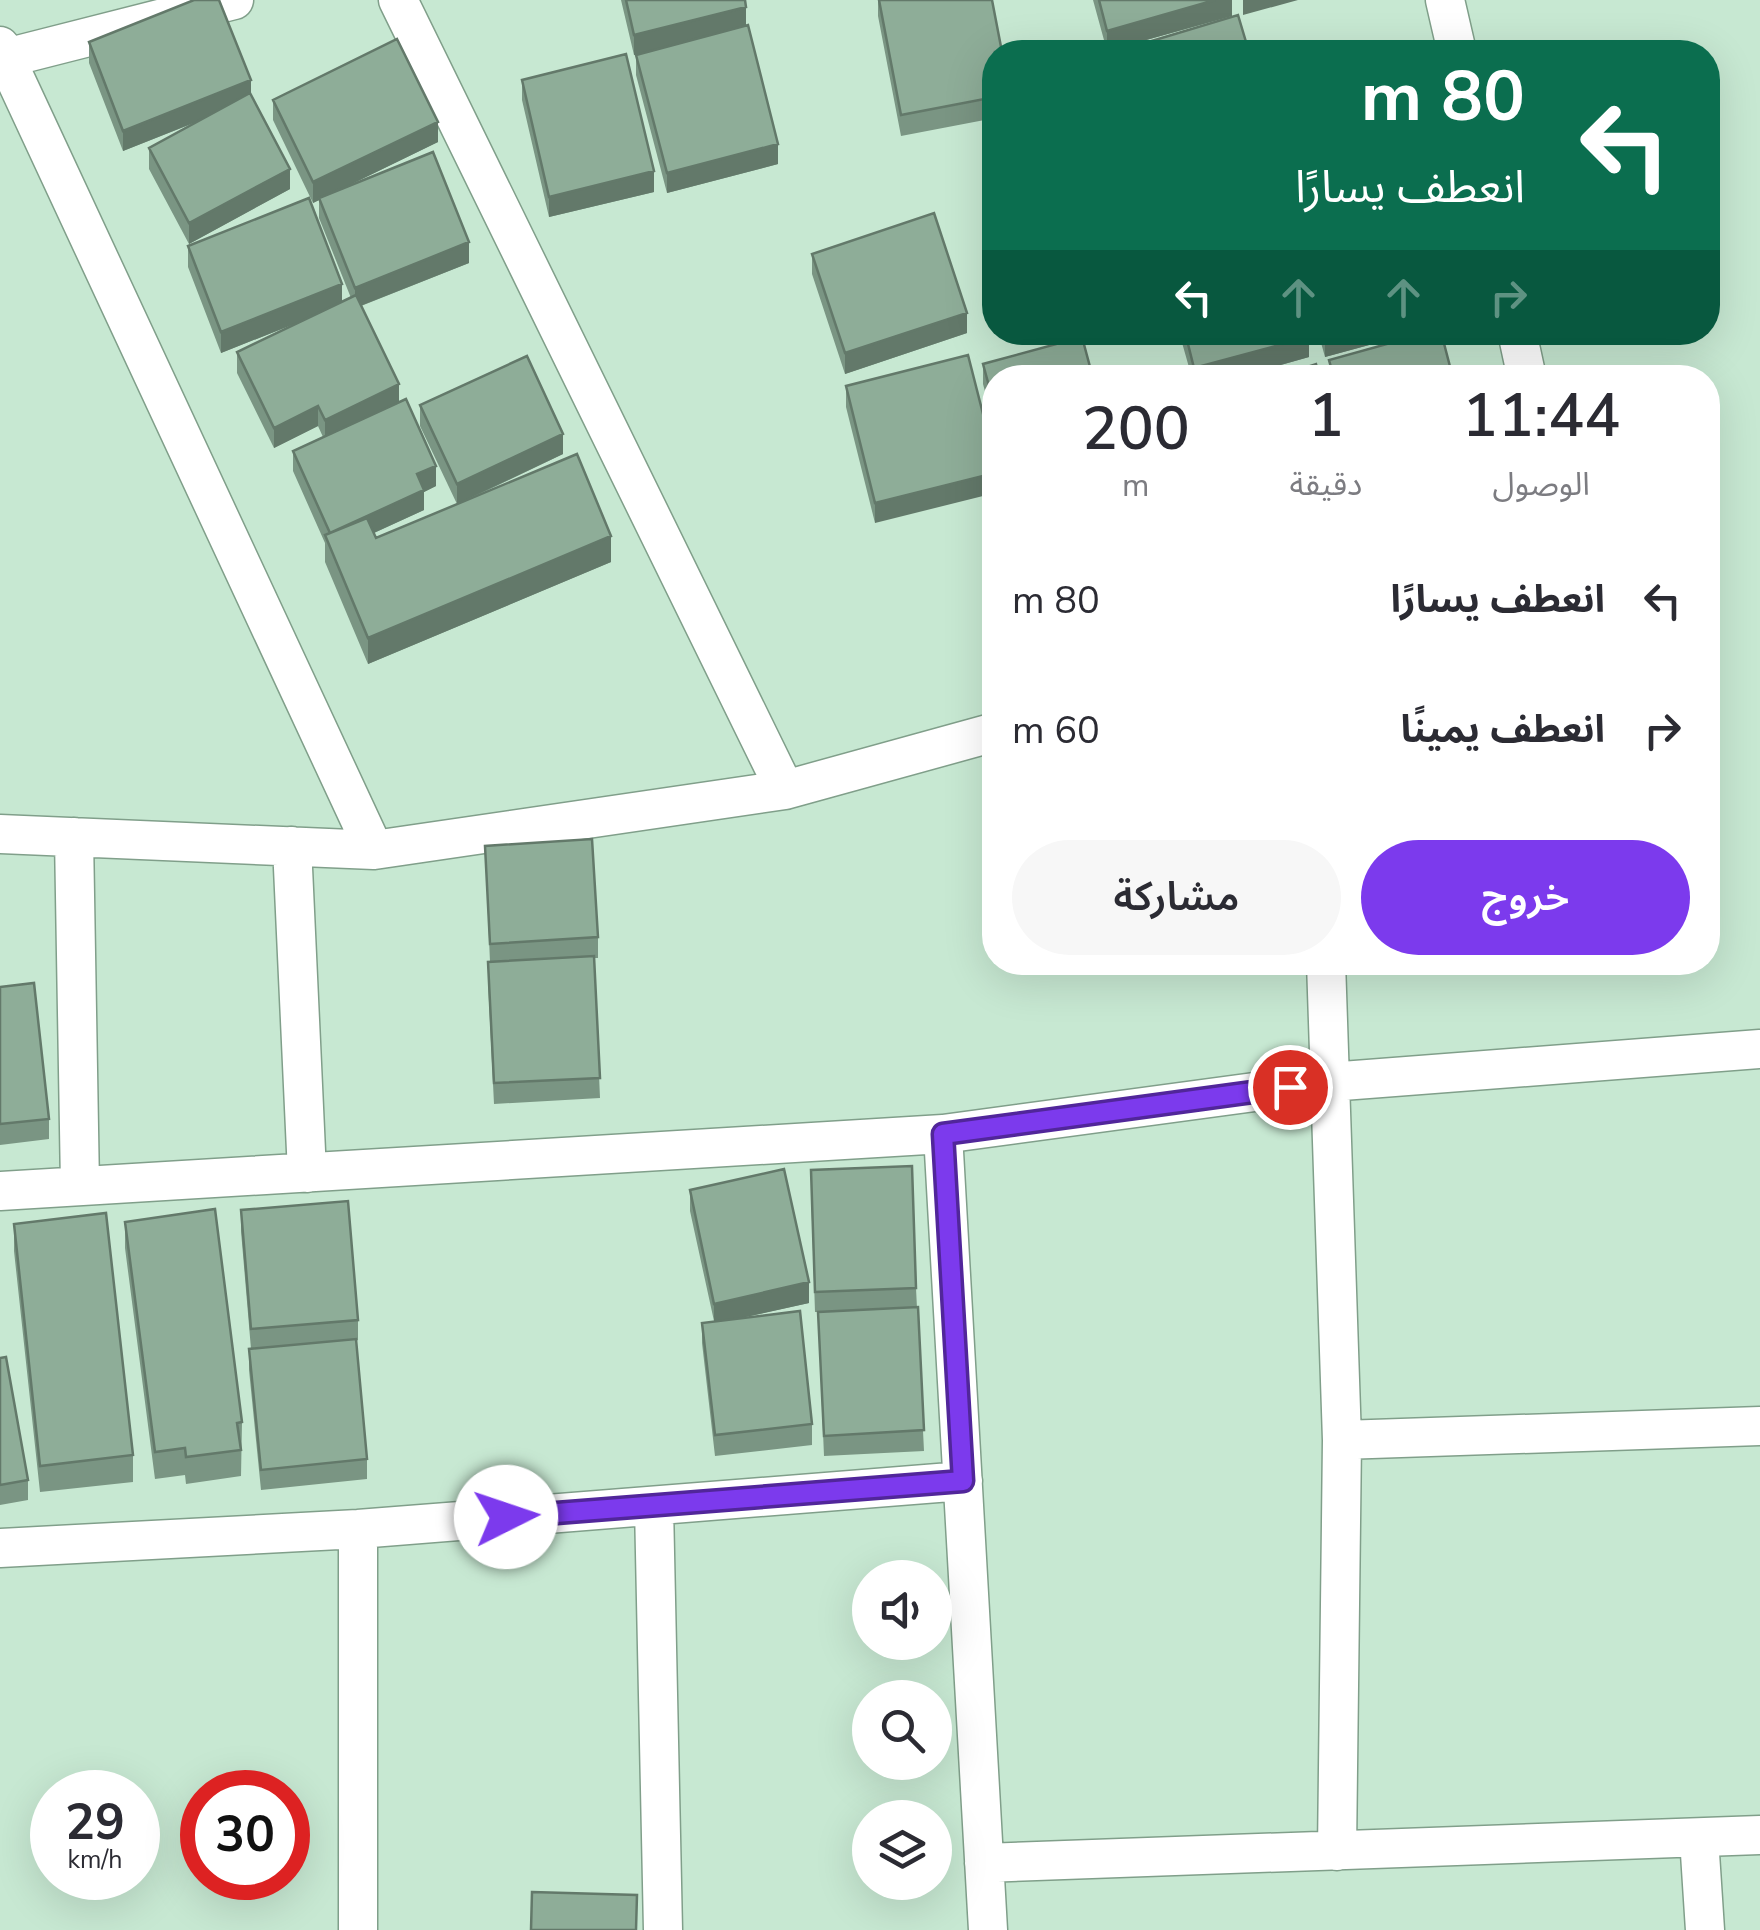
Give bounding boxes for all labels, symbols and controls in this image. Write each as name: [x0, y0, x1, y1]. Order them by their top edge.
text: 80 m: [1361, 49, 1525, 145]
icon: left: [1560, 80, 1690, 210]
text: انعطف يسارًا: [1295, 157, 1525, 218]
icon: left: [1166, 270, 1221, 325]
icon: ahead: [1271, 270, 1326, 325]
icon: ahead: [1376, 270, 1431, 325]
icon: right: [1481, 270, 1536, 325]
text: 1: [1308, 375, 1344, 457]
text: 11:44: [1462, 375, 1620, 457]
text: 200: [1082, 388, 1190, 470]
text: دقيقة: [1289, 463, 1362, 506]
text: الوصول: [1493, 463, 1590, 506]
text: m: [1122, 464, 1149, 507]
icon: left: [1635, 573, 1690, 628]
text: انعطف يسارًا: [1391, 574, 1605, 625]
text: 80 m: [1012, 575, 1100, 626]
icon: right: [1635, 703, 1690, 758]
text: انعطف يمينًا: [1400, 704, 1605, 755]
text: 60 m: [1012, 705, 1100, 756]
button: مشاركة: [1012, 840, 1341, 955]
button: خروج: [1361, 840, 1690, 955]
pin: [1248, 1045, 1333, 1130]
icon: arrive: [1263, 1060, 1318, 1115]
position arrow: [454, 1465, 558, 1569]
map controls: [852, 1560, 952, 1900]
button: sound: [852, 1560, 952, 1660]
button: search: [852, 1680, 952, 1780]
speed limit sign: 30: [180, 1770, 310, 1900]
text: 29: [65, 1788, 125, 1857]
button: layers: [852, 1800, 952, 1900]
text: km/h: [67, 1843, 123, 1877]

